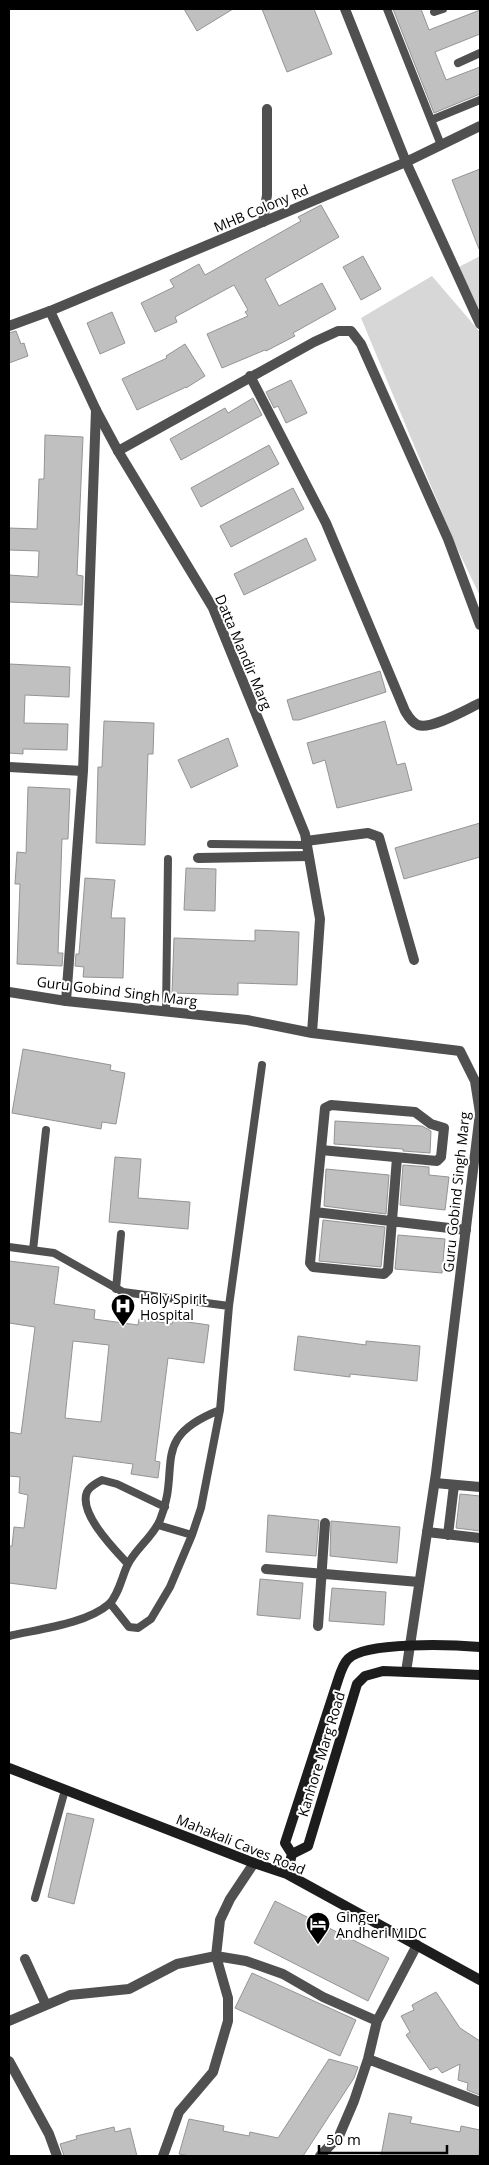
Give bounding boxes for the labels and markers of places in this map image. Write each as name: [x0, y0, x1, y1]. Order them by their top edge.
place label: Holy Spirit Hospital: [140, 1289, 207, 1324]
hospital icon: Holy Spirit Hospital: [110, 1293, 136, 1327]
place label: Ginger Andheri MIDC: [336, 1907, 427, 1942]
hotel icon: Ginger Andheri MIDC: [305, 1911, 331, 1945]

